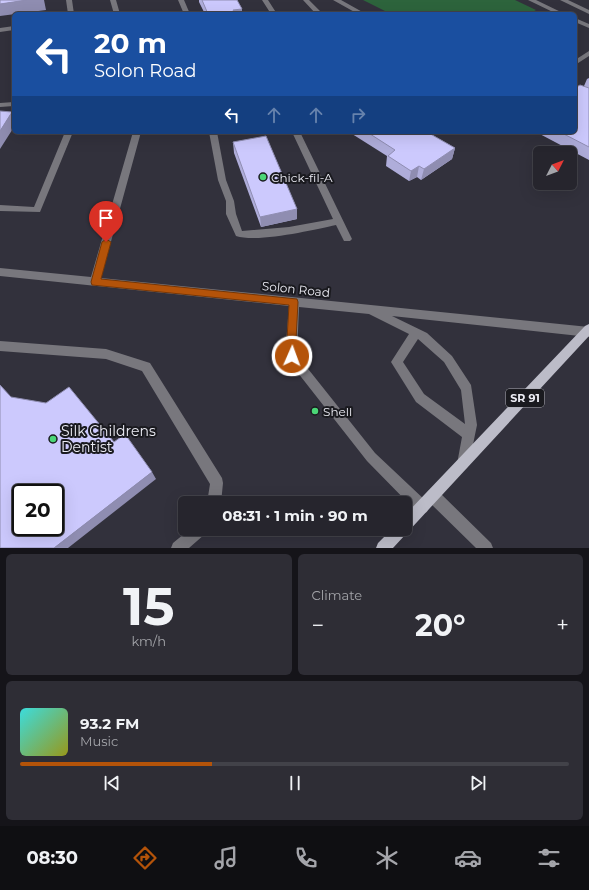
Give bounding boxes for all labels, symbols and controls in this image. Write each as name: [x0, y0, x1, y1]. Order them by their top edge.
text: 20 m: [94, 26, 167, 60]
icon: left: [28, 28, 80, 80]
text: Solon Road: [94, 60, 196, 82]
icon: left: [221, 104, 243, 126]
icon: ahead: [263, 104, 285, 126]
icon: ahead: [305, 104, 327, 126]
icon: right: [347, 104, 369, 126]
north arrow: [533, 146, 577, 190]
map controls: [533, 146, 577, 190]
place label: Chick-fil-A: [271, 170, 333, 185]
marker: Chick-fil-A: [258, 172, 268, 182]
pin: [89, 201, 123, 242]
icon: arrive: [95, 207, 117, 229]
street label: Solon Road: [261, 278, 331, 300]
position arrow: [271, 335, 313, 377]
road number: SR 91: [506, 389, 544, 407]
place label: Shell: [323, 404, 352, 419]
marker: Shell: [310, 406, 320, 416]
place label: Silk Childrens Dentist: [61, 422, 156, 456]
marker: Silk Childrens Dentist: [48, 434, 58, 444]
speed limit sign: 20: [12, 484, 64, 536]
text: 08:31 · 1 min · 90 m: [222, 506, 368, 525]
text: 15: [123, 575, 174, 638]
text: Climate: [312, 587, 362, 603]
text: 20°: [415, 607, 466, 644]
text: −: [312, 612, 324, 639]
text: +: [556, 612, 569, 639]
text: km/h: [131, 633, 166, 649]
text: 93.2 FM: [80, 714, 139, 733]
text: Music: [80, 733, 118, 749]
icon: previous: [101, 772, 123, 794]
icon: pause: [284, 772, 306, 794]
icon: next: [467, 772, 489, 794]
icon: directions: [131, 844, 159, 872]
icon: music: [212, 844, 240, 872]
icon: phone: [292, 844, 320, 872]
icon: climate: [373, 844, 401, 872]
icon: car: [454, 844, 482, 872]
icon: filters: [535, 844, 563, 872]
text: 08:30: [26, 847, 78, 869]

